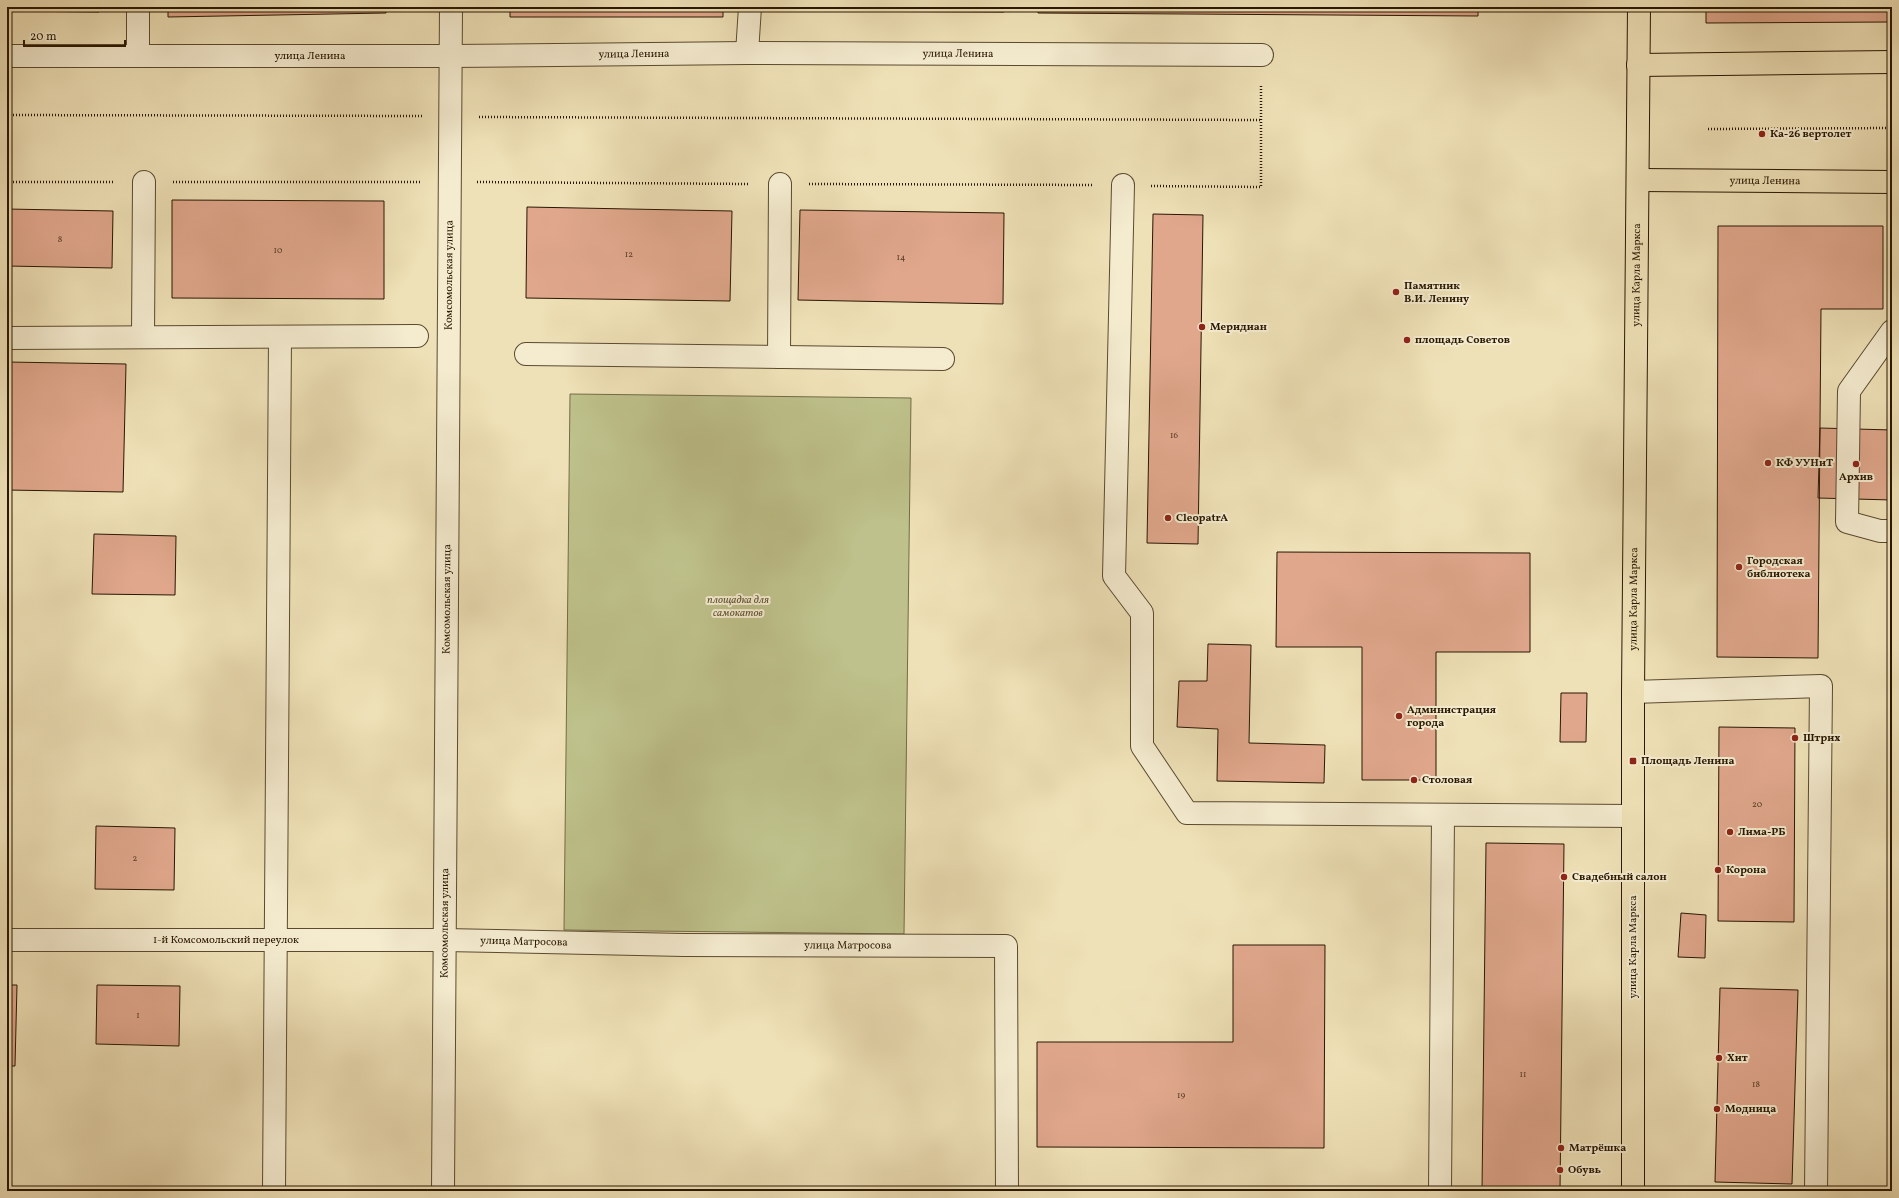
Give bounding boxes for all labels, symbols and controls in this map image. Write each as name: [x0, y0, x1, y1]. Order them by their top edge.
scale bar: [24, 22, 125, 48]
text: 20 m: [30, 29, 57, 45]
street label: улица Ленина: [598, 46, 670, 62]
street label: улица Ленина: [922, 46, 994, 61]
street label: улица Ленина: [274, 49, 346, 64]
place label: Ка-26 вертолет: [1770, 127, 1852, 142]
marker: Ка-26 вертолет: [1757, 129, 1767, 139]
street label: улица Ленина: [1729, 173, 1801, 189]
street label: Комсомольская улица: [441, 219, 457, 330]
street label: улица Карла Маркса: [1629, 223, 1645, 327]
house number: 8: [58, 233, 63, 246]
house number: 10: [274, 244, 283, 257]
house number: 12: [625, 248, 633, 261]
house number: 14: [897, 251, 905, 264]
place label: Памятник В.И. Ленину: [1404, 279, 1470, 307]
marker: Памятник В.И. Ленину: [1391, 287, 1401, 297]
place label: Меридиан: [1210, 320, 1267, 335]
marker: Меридиан: [1197, 322, 1207, 332]
place label: площадь Советов: [1415, 333, 1510, 348]
marker: площадь Советов: [1402, 335, 1412, 345]
house number: 16: [1170, 429, 1178, 442]
place label: КФ УУНиТ: [1776, 456, 1833, 471]
marker: КФ УУНиТ: [1763, 458, 1773, 468]
marker: Архив: [1851, 459, 1861, 469]
place label: Архив: [1839, 470, 1873, 485]
place label: CleopatrA: [1176, 511, 1228, 526]
marker: CleopatrA: [1163, 513, 1173, 523]
street label: Комсомольская улица: [439, 543, 455, 654]
street label: улица Карла Маркса: [1626, 547, 1642, 651]
place label: Городская библиотека: [1747, 554, 1810, 582]
marker: Городская библиотека: [1734, 562, 1744, 572]
park label: площадка для самокатов: [707, 593, 769, 621]
place label: Администрация города: [1407, 703, 1496, 731]
marker: Администрация города: [1394, 711, 1404, 721]
place label: Штрих: [1803, 731, 1841, 746]
marker: Штрих: [1790, 733, 1800, 743]
place label: Площадь Ленина: [1641, 754, 1734, 769]
marker: Площадь Ленина: [1628, 756, 1638, 766]
place label: Столовая: [1422, 773, 1472, 788]
marker: Столовая: [1409, 775, 1419, 785]
house number: 20: [1752, 798, 1763, 811]
place label: Лима-РБ: [1738, 825, 1786, 840]
marker: Лима-РБ: [1725, 827, 1735, 837]
house number: 2: [133, 852, 138, 865]
place label: Корона: [1726, 863, 1766, 878]
marker: Корона: [1713, 865, 1723, 875]
street label: Комсомольская улица: [437, 867, 453, 978]
place label: Свадебный салон: [1572, 870, 1667, 885]
marker: Свадебный салон: [1559, 872, 1569, 882]
street label: улица Карла Маркса: [1626, 895, 1641, 999]
street label: 1-й Комсомольский переулок: [153, 933, 299, 948]
street label: улица Матросова: [480, 933, 568, 950]
street label: улица Матросова: [804, 938, 892, 953]
house number: 1: [136, 1009, 140, 1022]
place label: Хит: [1727, 1051, 1748, 1066]
marker: Хит: [1714, 1053, 1724, 1063]
house number: 11: [1520, 1068, 1526, 1081]
house number: 18: [1752, 1078, 1760, 1091]
house number: 19: [1177, 1089, 1185, 1102]
place label: Модница: [1725, 1102, 1776, 1117]
marker: Модница: [1712, 1104, 1722, 1114]
place label: Матрёшка: [1569, 1141, 1626, 1156]
marker: Матрёшка: [1556, 1143, 1566, 1153]
place label: Обувь: [1568, 1163, 1601, 1178]
marker: Обувь: [1555, 1165, 1565, 1175]

